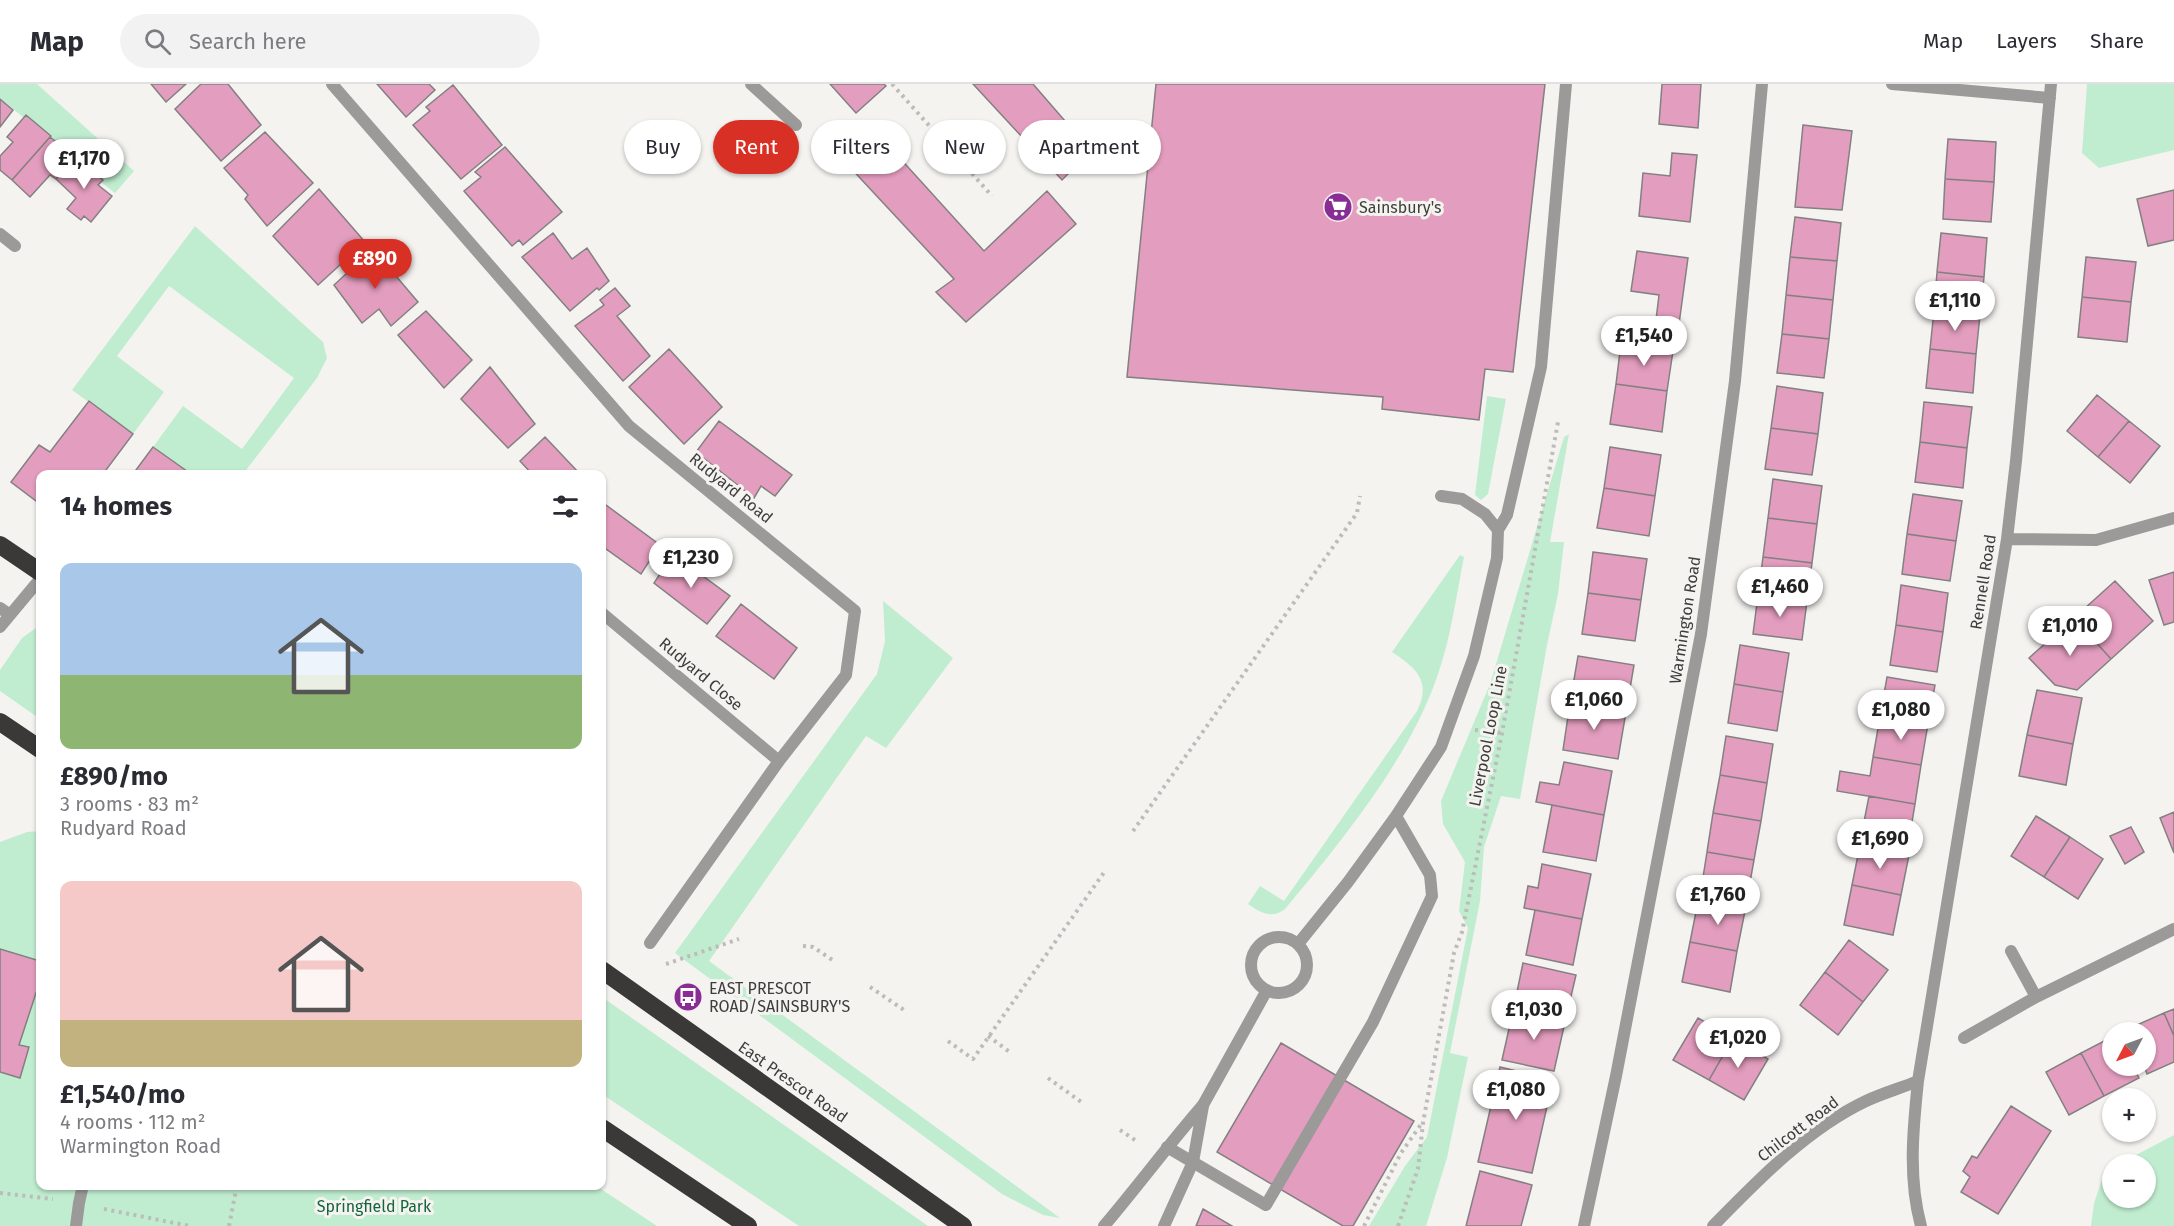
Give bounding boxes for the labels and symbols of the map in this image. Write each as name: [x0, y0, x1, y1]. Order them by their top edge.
pin: £1,170: [35, 139, 133, 190]
supermarket icon: Sainsbury's: [1322, 191, 1354, 223]
place label: Sainsbury's: [1359, 198, 1441, 217]
pin: £890: [339, 239, 411, 290]
pin: £1,110: [1906, 281, 2004, 332]
pin: £1,540: [1595, 316, 1693, 367]
street label: Rudyard Road: [686, 449, 776, 527]
street label: Rennell Road: [1966, 533, 2000, 631]
pin: £1,230: [642, 538, 740, 589]
street label: Warmington Road: [1666, 555, 1704, 685]
pin: £1,460: [1731, 567, 1829, 618]
pin: £1,010: [2021, 606, 2119, 657]
street label: Rudyard Close: [655, 634, 747, 714]
street label: Liverpool Loop Line: [1465, 664, 1511, 808]
pin: £1,060: [1545, 680, 1643, 731]
pin: £1,080: [1852, 690, 1950, 741]
pin: £1,690: [1831, 819, 1929, 870]
pin: £1,760: [1669, 875, 1767, 926]
place label: EAST PRESCOT ROAD/SAINSBURY'S: [709, 979, 850, 1016]
bus stop icon: EAST PRESCOT ROAD/SAINSBURY'S: [672, 981, 704, 1013]
pin: £1,030: [1485, 990, 1583, 1041]
pin: £1,020: [1689, 1018, 1787, 1069]
north arrow: [2102, 1022, 2156, 1076]
street label: East Prescot Road: [735, 1037, 851, 1127]
pin: £1,080: [1467, 1070, 1565, 1121]
street label: Chilcott Road: [1754, 1092, 1842, 1166]
park label: Springfield Park: [317, 1197, 432, 1216]

